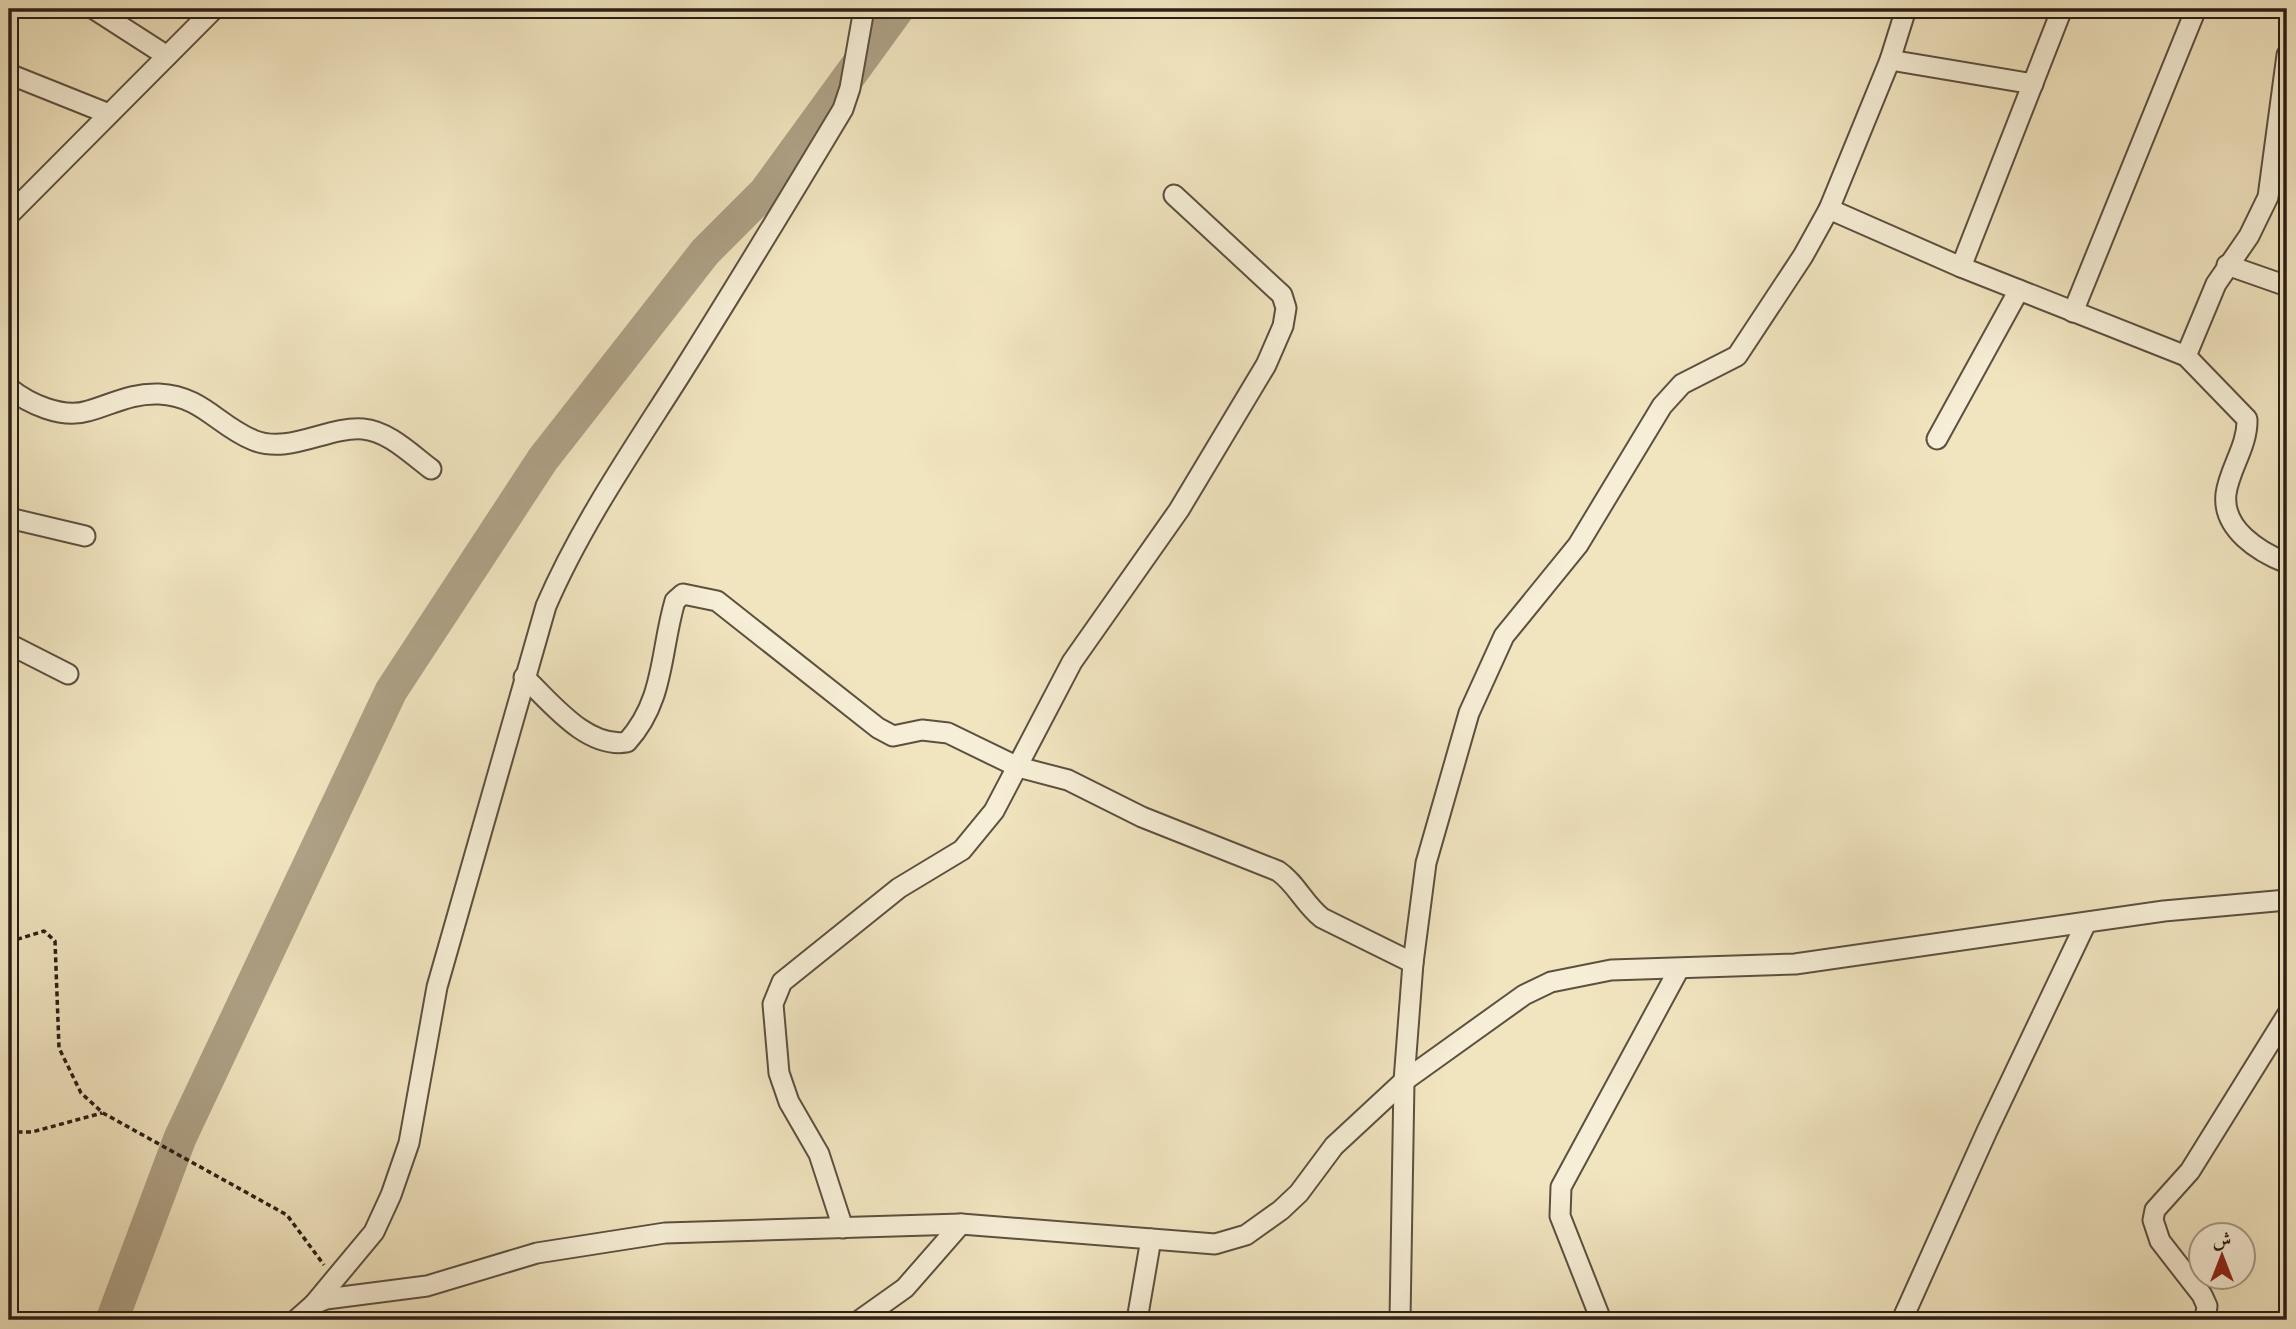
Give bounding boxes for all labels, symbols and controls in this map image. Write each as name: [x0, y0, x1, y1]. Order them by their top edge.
north arrow: [2188, 1220, 2258, 1290]
text: ش: [2213, 1227, 2231, 1253]

